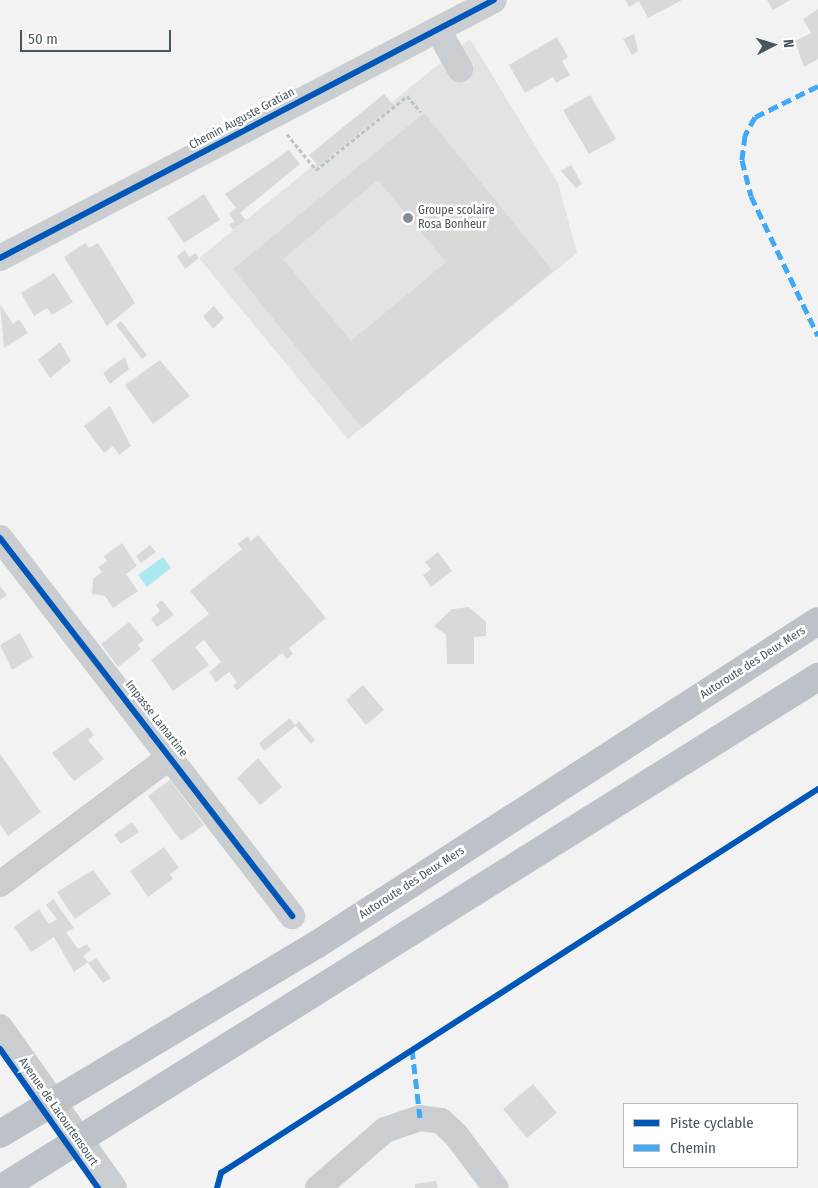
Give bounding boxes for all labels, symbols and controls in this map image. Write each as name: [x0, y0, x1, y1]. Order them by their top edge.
scale bar: [22, 20, 174, 52]
north arrow: [748, 20, 798, 70]
text: 50 m: [28, 30, 58, 48]
text: N: [780, 39, 797, 49]
street label: Chemin Auguste Gratian: [187, 85, 297, 153]
place label: Groupe scolaire Rosa Bonheur: [418, 204, 495, 232]
marker: Groupe scolaire Rosa Bonheur: [402, 212, 414, 224]
street label: Autoroute des Deux Mers: [698, 624, 808, 702]
street label: Impasse Lamartine: [122, 678, 190, 760]
street label: Autoroute des Deux Mers: [357, 844, 467, 922]
street label: Avenue de Lacourtensourt: [15, 1055, 101, 1169]
legend: [623, 1103, 798, 1168]
text: Piste cyclable: [670, 1114, 754, 1132]
text: Chemin: [670, 1139, 716, 1157]

